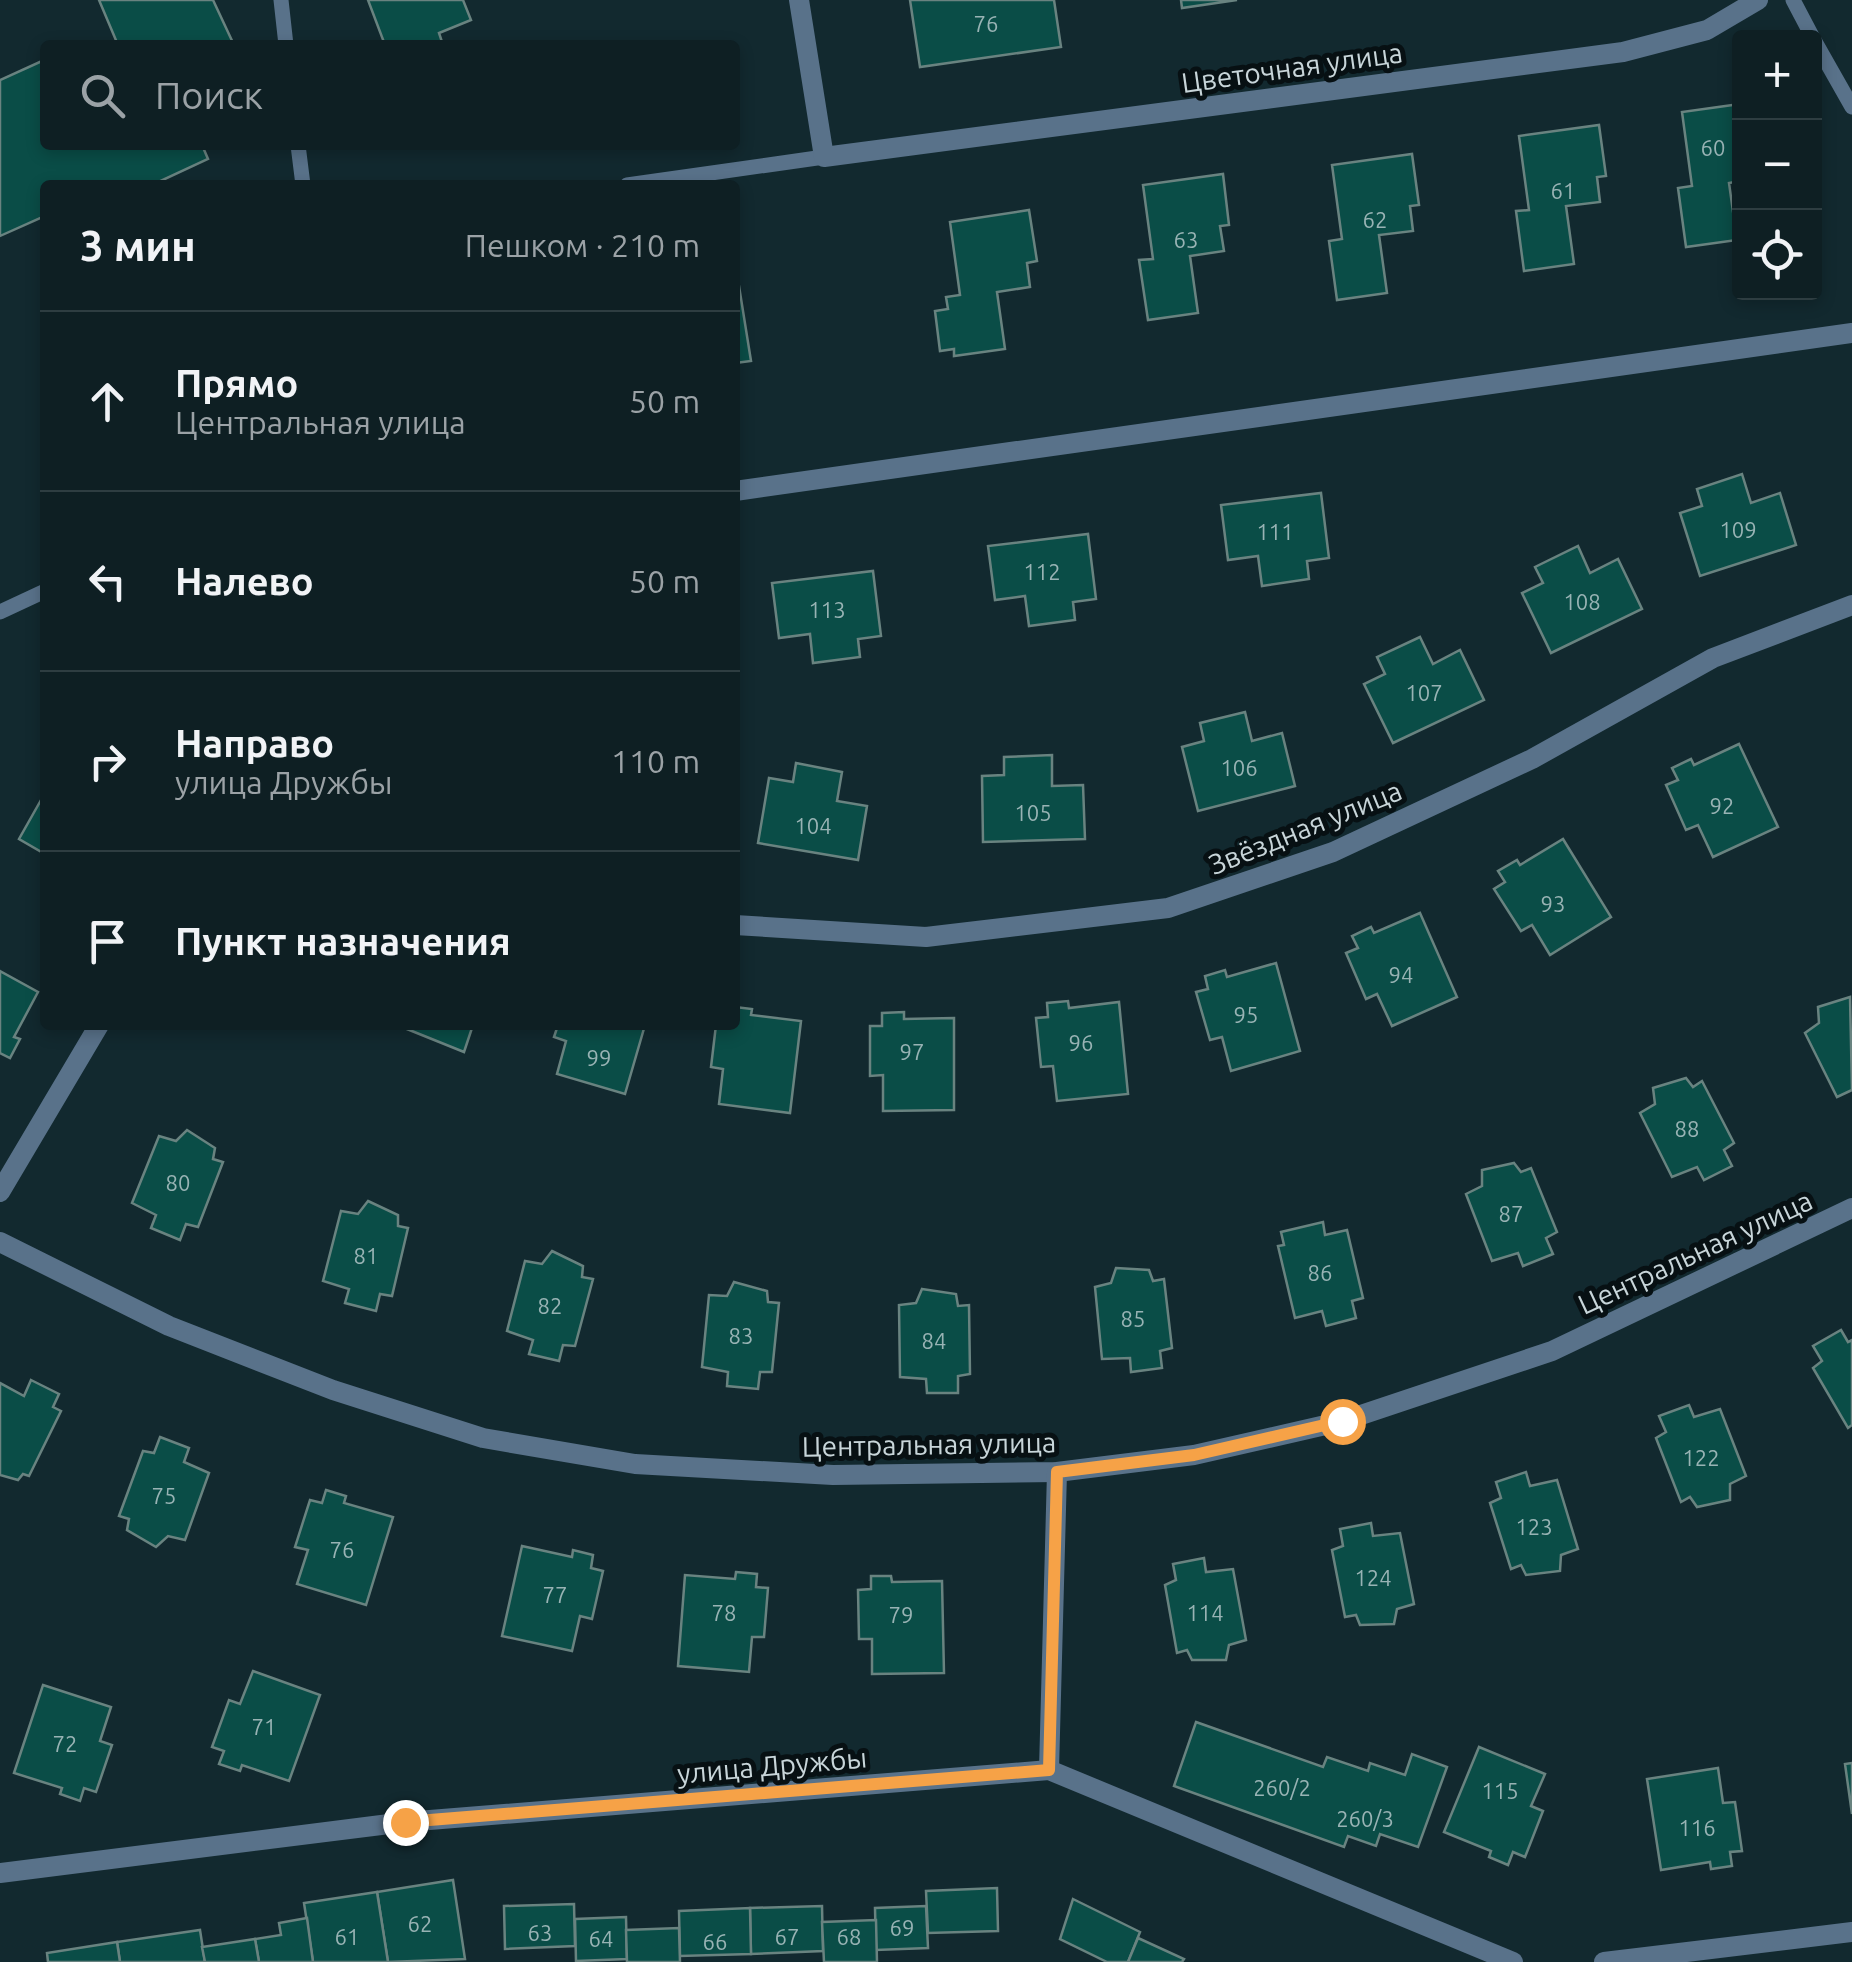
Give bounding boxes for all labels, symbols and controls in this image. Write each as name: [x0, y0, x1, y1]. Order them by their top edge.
house number: 76: [974, 11, 998, 36]
map controls: [1732, 30, 1822, 300]
button: +: [1732, 30, 1822, 120]
street label: Цветочная улица: [1179, 36, 1405, 98]
search box: [40, 40, 740, 150]
icon: search: [75, 68, 130, 123]
text: Поиск: [155, 74, 263, 116]
button: −: [1732, 120, 1822, 210]
house number: 60: [1701, 135, 1725, 160]
house number: 61: [1551, 178, 1575, 203]
house number: 62: [1363, 207, 1387, 232]
button: locate: [1732, 210, 1822, 300]
text: 3 мин: [80, 222, 196, 269]
text: Пешком · 210 m: [465, 227, 700, 263]
house number: 63: [1174, 227, 1198, 252]
text: Прямо: [175, 362, 298, 404]
icon: ahead: [80, 374, 135, 429]
text: 50 m: [629, 383, 700, 419]
text: Центральная улица: [175, 404, 466, 440]
house number: 109: [1719, 517, 1757, 542]
house number: 111: [1256, 519, 1294, 544]
icon: left: [80, 554, 135, 609]
house number: 112: [1023, 559, 1061, 584]
text: Налево: [175, 560, 314, 602]
text: 50 m: [629, 563, 700, 599]
house number: 108: [1563, 589, 1601, 614]
house number: 113: [808, 597, 846, 622]
house number: 107: [1405, 680, 1443, 705]
text: Направо: [175, 722, 334, 764]
icon: right: [80, 734, 135, 789]
text: 110 m: [611, 743, 700, 779]
house number: 106: [1220, 755, 1258, 780]
text: улица Дружбы: [175, 764, 393, 800]
street label: Звёздная улица: [1204, 774, 1406, 880]
house number: 92: [1710, 793, 1734, 818]
house number: 105: [1014, 800, 1052, 825]
house number: 104: [794, 813, 832, 838]
house number: 93: [1541, 891, 1565, 916]
icon: arrive: [80, 914, 135, 969]
text: Пункт назначения: [175, 920, 511, 962]
house number: 94: [1389, 962, 1413, 987]
house number: 95: [1234, 1002, 1258, 1027]
house number: 96: [1069, 1030, 1093, 1055]
house number: 97: [900, 1039, 924, 1064]
house number: 99: [587, 1045, 611, 1070]
house number: 88: [1675, 1116, 1699, 1141]
house number: 80: [166, 1170, 190, 1195]
street label: Центральная улица: [1573, 1184, 1817, 1320]
house number: 87: [1499, 1201, 1523, 1226]
house number: 81: [354, 1243, 378, 1268]
house number: 86: [1308, 1260, 1332, 1285]
house number: 82: [538, 1293, 562, 1318]
house number: 85: [1121, 1306, 1145, 1331]
house number: 83: [729, 1323, 753, 1348]
house number: 84: [922, 1328, 946, 1353]
route start: [1320, 1399, 1366, 1445]
street label: Центральная улица: [802, 1426, 1056, 1462]
house number: 122: [1682, 1445, 1720, 1470]
house number: 75: [152, 1483, 176, 1508]
house number: 123: [1515, 1514, 1553, 1539]
house number: 76: [330, 1537, 354, 1562]
house number: 124: [1354, 1565, 1392, 1590]
house number: 77: [543, 1582, 567, 1607]
house number: 78: [712, 1600, 736, 1625]
house number: 114: [1186, 1600, 1224, 1625]
house number: 79: [889, 1602, 913, 1627]
house number: 71: [252, 1714, 276, 1739]
house number: 72: [53, 1731, 77, 1756]
street label: улица Дружбы: [676, 1741, 868, 1789]
house number: 260/2: [1253, 1775, 1311, 1800]
house number: 115: [1481, 1778, 1519, 1803]
route end: [383, 1800, 429, 1846]
house number: 260/3: [1336, 1806, 1394, 1831]
house number: 116: [1678, 1815, 1716, 1840]
house number: 62: [408, 1911, 432, 1936]
house number: 69: [890, 1915, 914, 1940]
house number: 63: [528, 1920, 552, 1945]
house number: 61: [335, 1924, 359, 1949]
house number: 67: [775, 1924, 799, 1949]
house number: 68: [837, 1924, 861, 1949]
house number: 64: [589, 1926, 613, 1951]
house number: 66: [703, 1929, 727, 1954]

